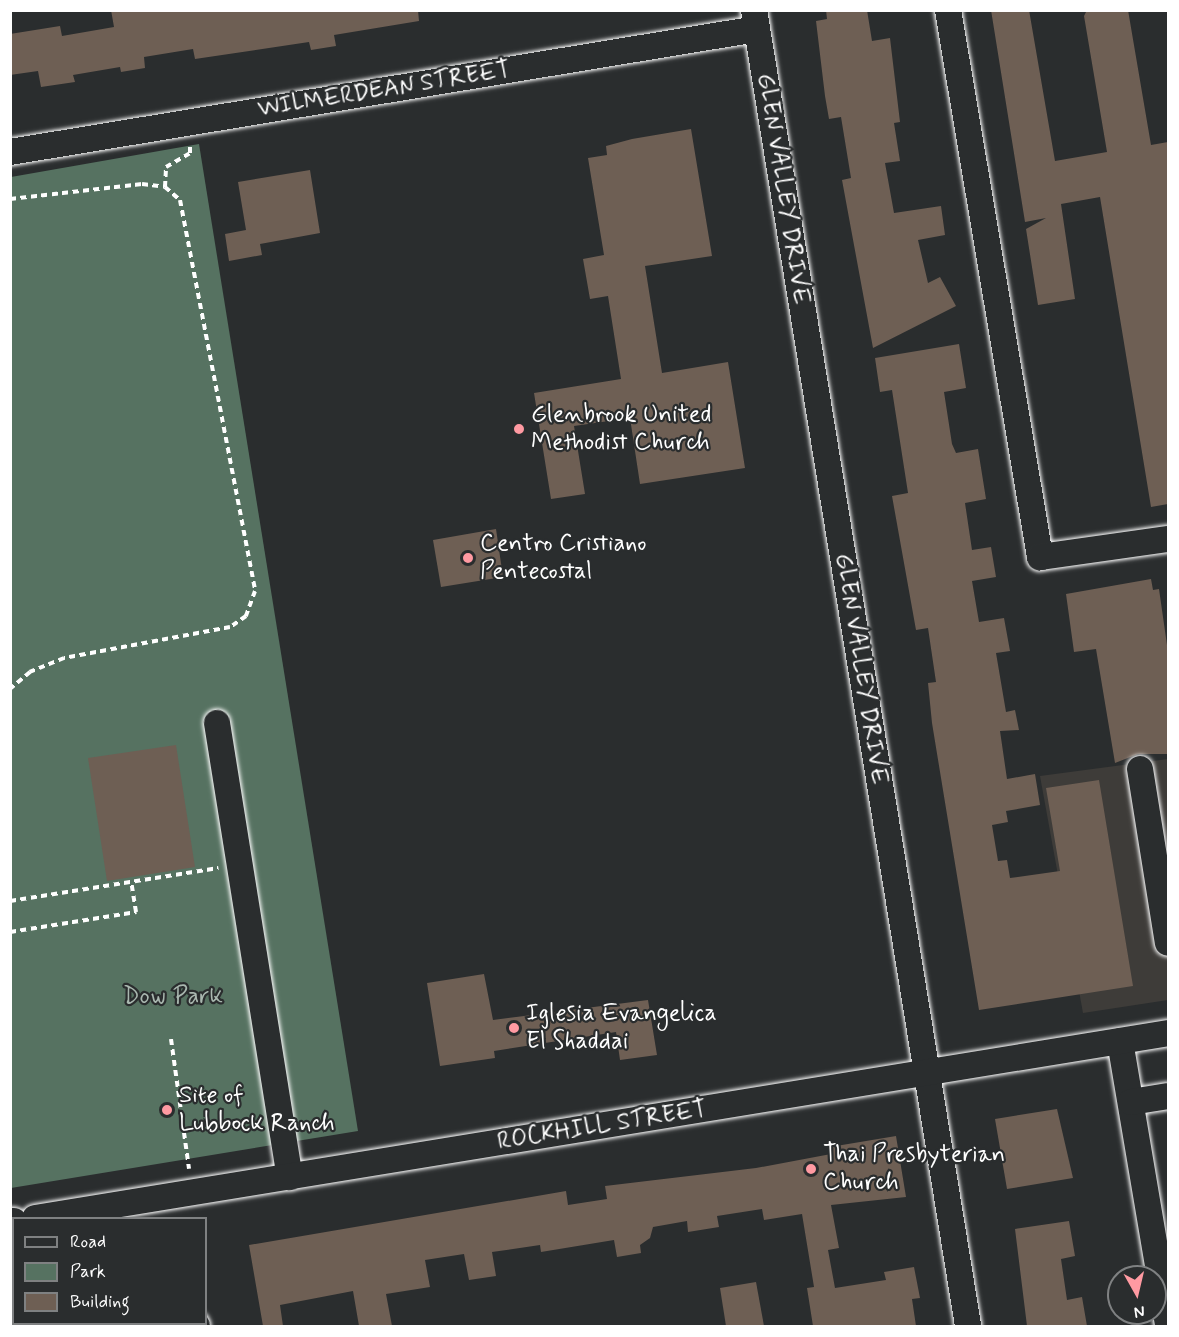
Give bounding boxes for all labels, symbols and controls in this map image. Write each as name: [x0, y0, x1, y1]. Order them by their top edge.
street label: WILMERDEAN STREET: [256, 56, 512, 124]
street label: GLEN VALLEY DRIVE: [750, 69, 816, 309]
place label: Glenbrook United Methodist Church: [531, 401, 710, 457]
marker: Glenbrook United Methodist Church: [512, 422, 526, 436]
place label: Centro Cristiano Pentecostal: [480, 530, 646, 586]
street label: GLEN VALLEY DRIVE: [828, 549, 894, 789]
marker: Centro Cristiano Pentecostal: [461, 551, 475, 565]
park label: Dow Park: [125, 983, 221, 1011]
place label: Iglesia Evangelica El Shaddai: [526, 1000, 711, 1056]
marker: Iglesia Evangelica El Shaddai: [507, 1021, 521, 1035]
place label: Site of Lubbock Ranch: [179, 1082, 334, 1138]
street label: ROCKHILL STREET: [495, 1095, 709, 1157]
marker: Site of Lubbock Ranch: [160, 1103, 174, 1117]
place label: Thai Presbyterian Church: [823, 1141, 1006, 1197]
marker: Thai Presbyterian Church: [804, 1162, 818, 1176]
legend: [12, 1217, 207, 1325]
text: Road: [70, 1230, 106, 1254]
text: Park: [70, 1260, 106, 1284]
north arrow: [1107, 1265, 1167, 1325]
text: Building: [70, 1290, 130, 1314]
text: N: [1133, 1300, 1146, 1322]

